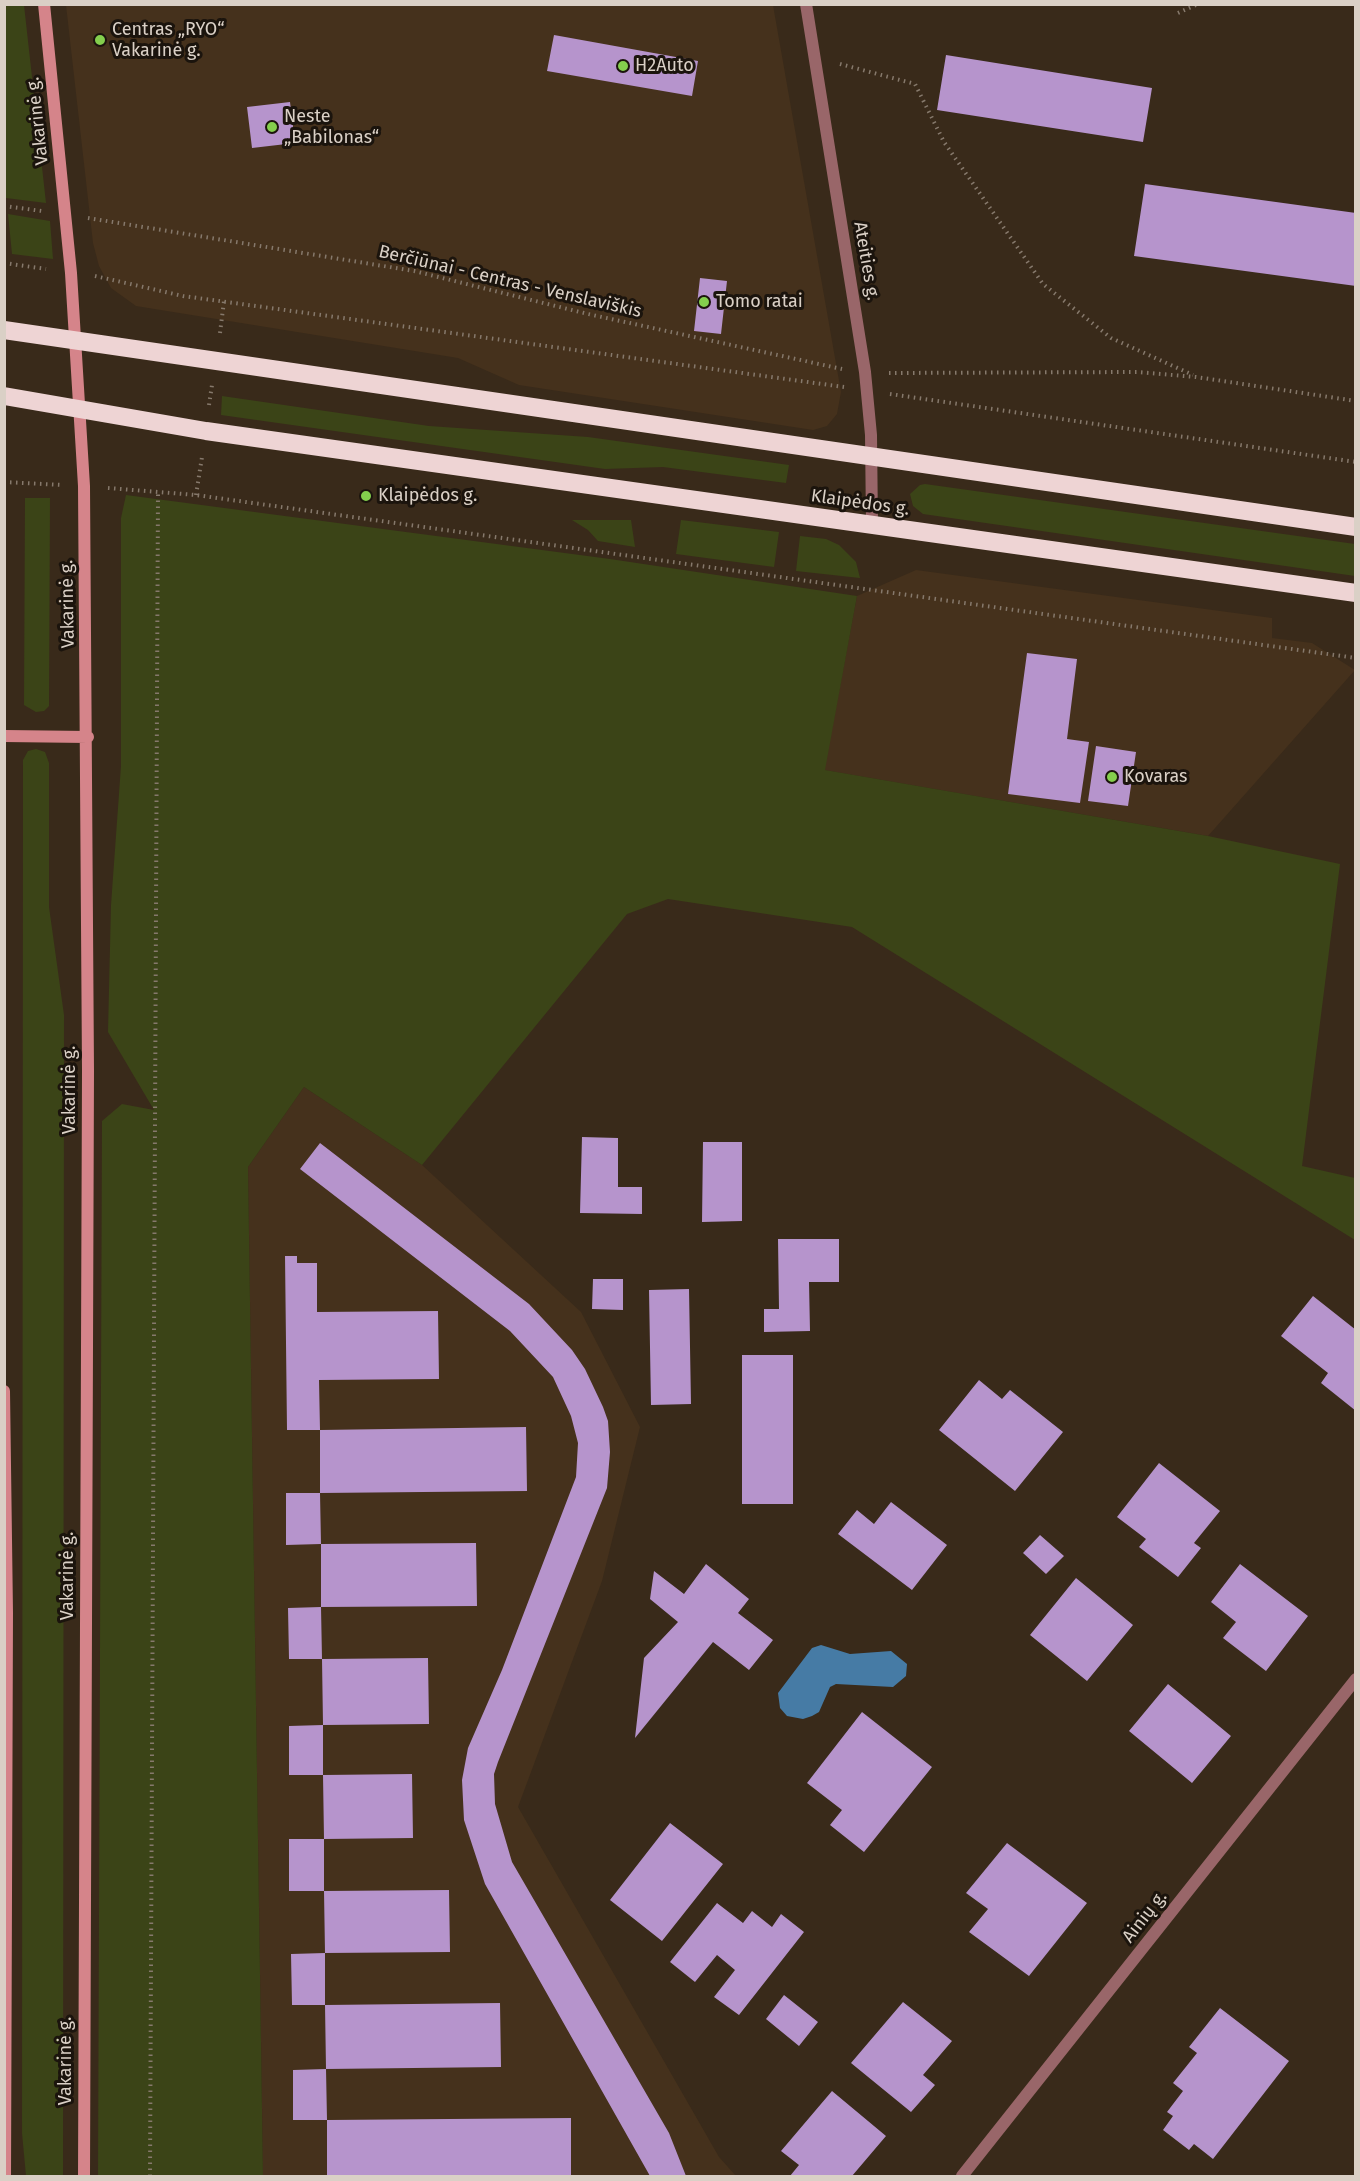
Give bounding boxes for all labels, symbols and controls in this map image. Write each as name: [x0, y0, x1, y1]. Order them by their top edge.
place label: Centras „RYO“ Vakarinė g.: [112, 19, 225, 62]
marker: Centras „RYO“ Vakarinė g.: [93, 33, 107, 47]
place label: H2Auto: [635, 55, 694, 77]
marker: H2Auto: [616, 59, 630, 73]
street label: Vakarinė g.: [23, 76, 53, 166]
place label: Neste „Babilonas“: [284, 106, 379, 148]
marker: Neste „Babilonas“: [265, 120, 279, 134]
street label: Ateities g.: [848, 220, 884, 302]
street label: Berčiūnai - Centras - Venslaviškis: [376, 241, 644, 323]
place label: Tomo ratai: [716, 291, 803, 313]
marker: Tomo ratai: [697, 295, 711, 309]
place label: Klaipėdos g.: [378, 485, 477, 507]
street label: Klaipėdos g.: [809, 485, 911, 521]
marker: Klaipėdos g.: [359, 489, 373, 503]
street label: Vakarinė g.: [56, 559, 80, 649]
place label: Kovaras: [1124, 766, 1187, 788]
marker: Kovaras: [1105, 770, 1119, 784]
street label: Vakarinė g.: [59, 1046, 81, 1134]
street label: Vakarinė g.: [57, 1532, 79, 1620]
street label: Ainių g.: [1118, 1887, 1172, 1947]
street label: Vakarinė g.: [55, 2017, 77, 2105]

